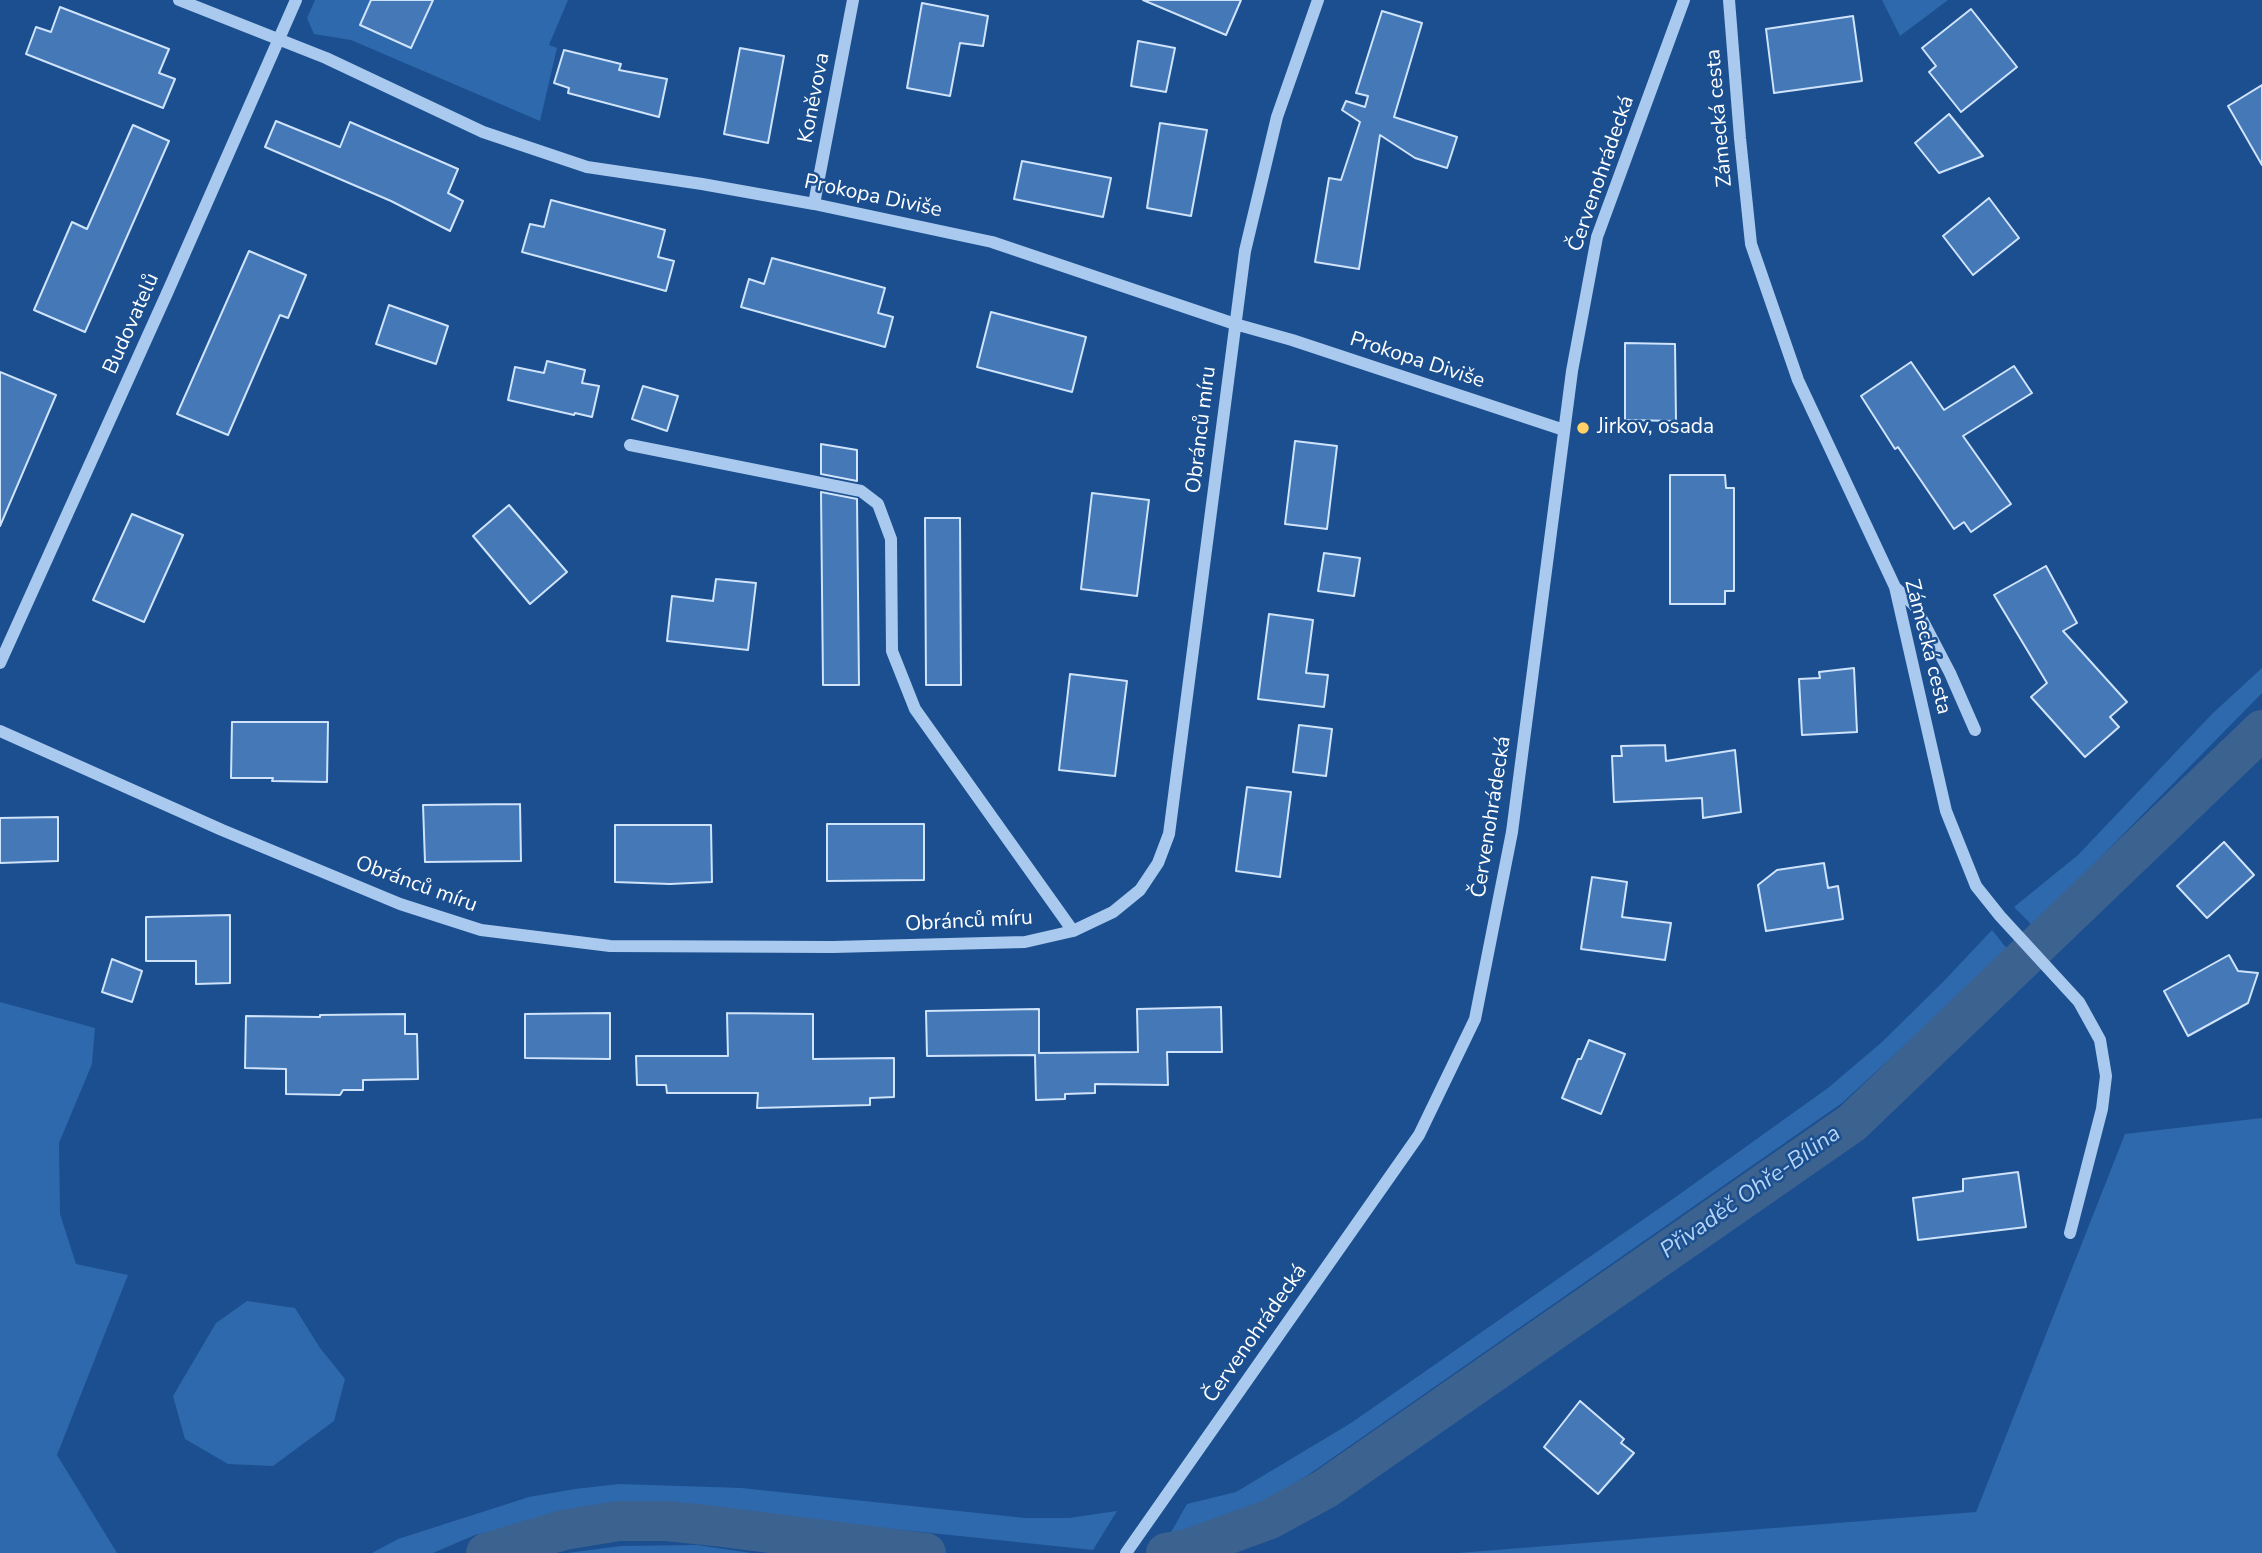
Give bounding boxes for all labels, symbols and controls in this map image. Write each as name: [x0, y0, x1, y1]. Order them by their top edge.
street label: Zámecká cesta: [1701, 48, 1739, 188]
street label: Koněvova: [794, 51, 836, 145]
street label: Červenohrádecká: [1564, 93, 1640, 255]
street label: Prokopa Diviše: [802, 170, 944, 224]
street label: Budovatelů: [99, 270, 165, 378]
street label: Prokopa Diviše: [1346, 327, 1488, 395]
street label: Obránců míru: [1182, 365, 1222, 495]
place label: Jirkov, osada: [1597, 415, 1714, 441]
marker: Jirkov, osada: [1575, 420, 1591, 436]
street label: Zámecká cesta: [1898, 577, 1956, 717]
street label: Červenohrádecká: [1467, 734, 1517, 900]
street label: Obránců míru: [352, 851, 480, 919]
street label: Obránců míru: [904, 906, 1034, 938]
water label: Přivaděč Ohře-Bílina: [1656, 1120, 1846, 1266]
street label: Červenohrádecká: [1199, 1260, 1313, 1408]

